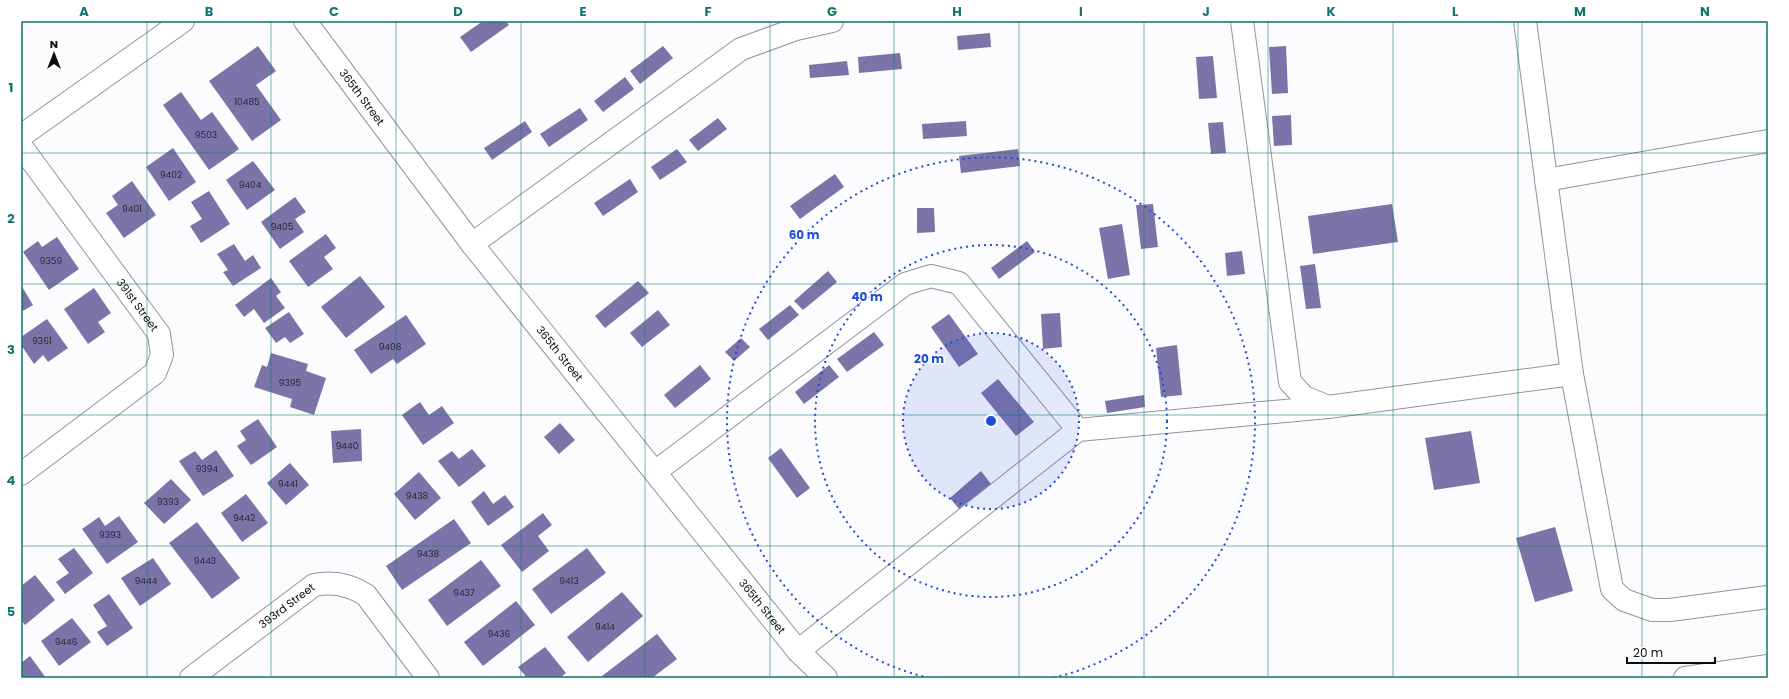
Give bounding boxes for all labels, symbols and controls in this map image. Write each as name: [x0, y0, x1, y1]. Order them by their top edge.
text: A: [79, 2, 89, 21]
text: B: [205, 2, 214, 21]
text: C: [329, 2, 339, 21]
text: D: [453, 2, 463, 21]
text: E: [579, 2, 587, 21]
text: F: [704, 2, 712, 21]
text: G: [827, 2, 837, 21]
text: H: [952, 2, 962, 21]
text: I: [1079, 2, 1083, 21]
text: J: [1202, 2, 1210, 21]
text: K: [1326, 2, 1336, 21]
text: L: [1452, 2, 1458, 21]
text: M: [1574, 2, 1586, 21]
text: N: [1700, 2, 1710, 21]
north arrow: [34, 34, 74, 74]
text: N: [50, 36, 58, 52]
street label: 365th Street: [336, 66, 388, 129]
text: 1: [9, 78, 13, 97]
house number: 10485: [234, 96, 260, 108]
house number: 9503: [195, 129, 217, 141]
house number: 9402: [160, 169, 182, 181]
house number: 9404: [239, 179, 262, 191]
house number: 9401: [122, 203, 142, 215]
text: 2: [7, 209, 15, 228]
house number: 9405: [271, 221, 294, 233]
text: 60 m: [789, 226, 820, 243]
house number: 9359: [40, 255, 62, 267]
street label: 391st Street: [113, 275, 162, 335]
text: 40 m: [851, 288, 883, 305]
street label: 365th Street: [533, 323, 587, 385]
house number: 9361: [32, 335, 52, 347]
text: 3: [7, 340, 15, 359]
house number: 9408: [379, 341, 402, 353]
text: 20 m: [914, 350, 944, 367]
house number: 9395: [279, 377, 301, 389]
centre of rings: [984, 414, 998, 428]
house number: 9440: [336, 440, 359, 452]
house number: 9394: [196, 463, 218, 475]
text: 4: [7, 471, 16, 490]
house number: 9441: [278, 478, 298, 490]
house number: 9438: [406, 490, 428, 502]
house number: 9393: [157, 496, 179, 508]
house number: 9442: [233, 512, 255, 524]
house number: 9393: [99, 529, 121, 541]
house number: 9438: [417, 548, 439, 560]
house number: 9443: [194, 555, 216, 567]
house number: 9444: [135, 575, 158, 587]
house number: 9413: [559, 575, 579, 587]
street label: 365th Street: [735, 575, 789, 637]
street label: 393rd Street: [255, 579, 318, 632]
house number: 9437: [453, 587, 475, 599]
text: 5: [7, 602, 15, 621]
house number: 9414: [595, 621, 615, 633]
house number: 9436: [488, 628, 510, 640]
house number: 9446: [55, 636, 78, 648]
scale bar: [1627, 639, 1715, 665]
text: 20 m: [1633, 644, 1663, 661]

